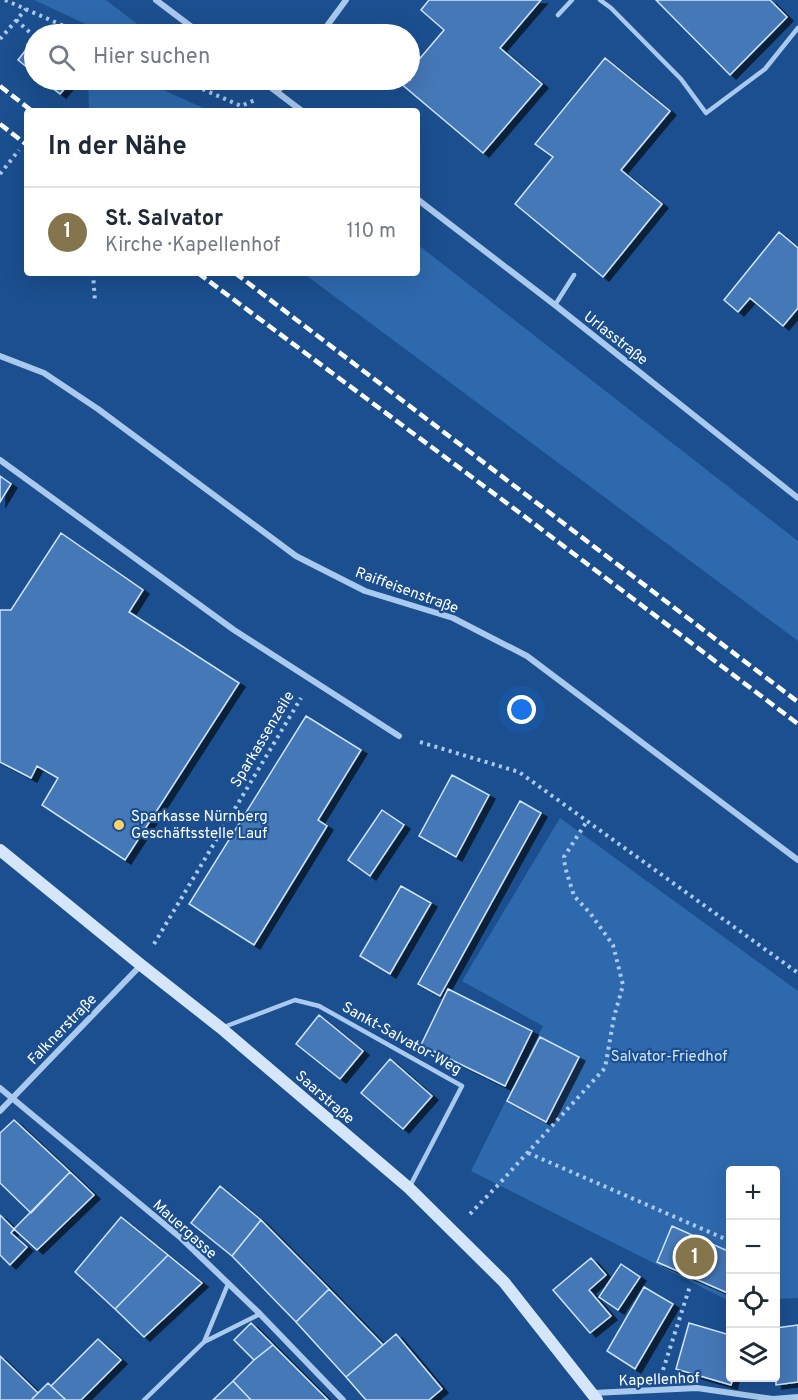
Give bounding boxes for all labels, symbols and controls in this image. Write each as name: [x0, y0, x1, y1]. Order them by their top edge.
search box: [24, 24, 420, 90]
icon: search: [45, 41, 78, 74]
text: Hier suchen: [93, 44, 210, 71]
text: In der Nähe: [48, 131, 187, 164]
text: St. Salvator: [105, 206, 223, 233]
text: 1: [64, 219, 72, 245]
text: 110 m: [347, 219, 396, 245]
text: Kirche · Kapellenhof: [105, 233, 280, 259]
street label: Urlasstraße: [579, 308, 651, 370]
street label: Raiffeisenstraße: [352, 564, 461, 619]
street label: Sparkassenzeile: [227, 688, 299, 791]
your location: [507, 695, 536, 724]
place label: Sparkasse Nürnberg Geschäftsstelle Lauf: [131, 808, 268, 844]
marker: Sparkasse Nürnberg Geschäftsstelle Lauf: [112, 818, 126, 832]
street label: Falknerstraße: [24, 991, 102, 1070]
street label: Sankt-Salvator-Weg: [338, 998, 465, 1080]
park label: Salvator-Friedhof: [611, 1048, 727, 1067]
street label: Saarstraße: [290, 1067, 358, 1129]
map controls: [726, 1166, 780, 1382]
button: +: [726, 1166, 780, 1220]
street label: Mauergasse: [148, 1196, 220, 1264]
button: −: [726, 1220, 780, 1274]
pin: 1: [676, 1234, 714, 1280]
button: locate: [726, 1274, 780, 1328]
button: layers: [726, 1328, 780, 1382]
street label: Kapellenhof: [618, 1370, 700, 1391]

